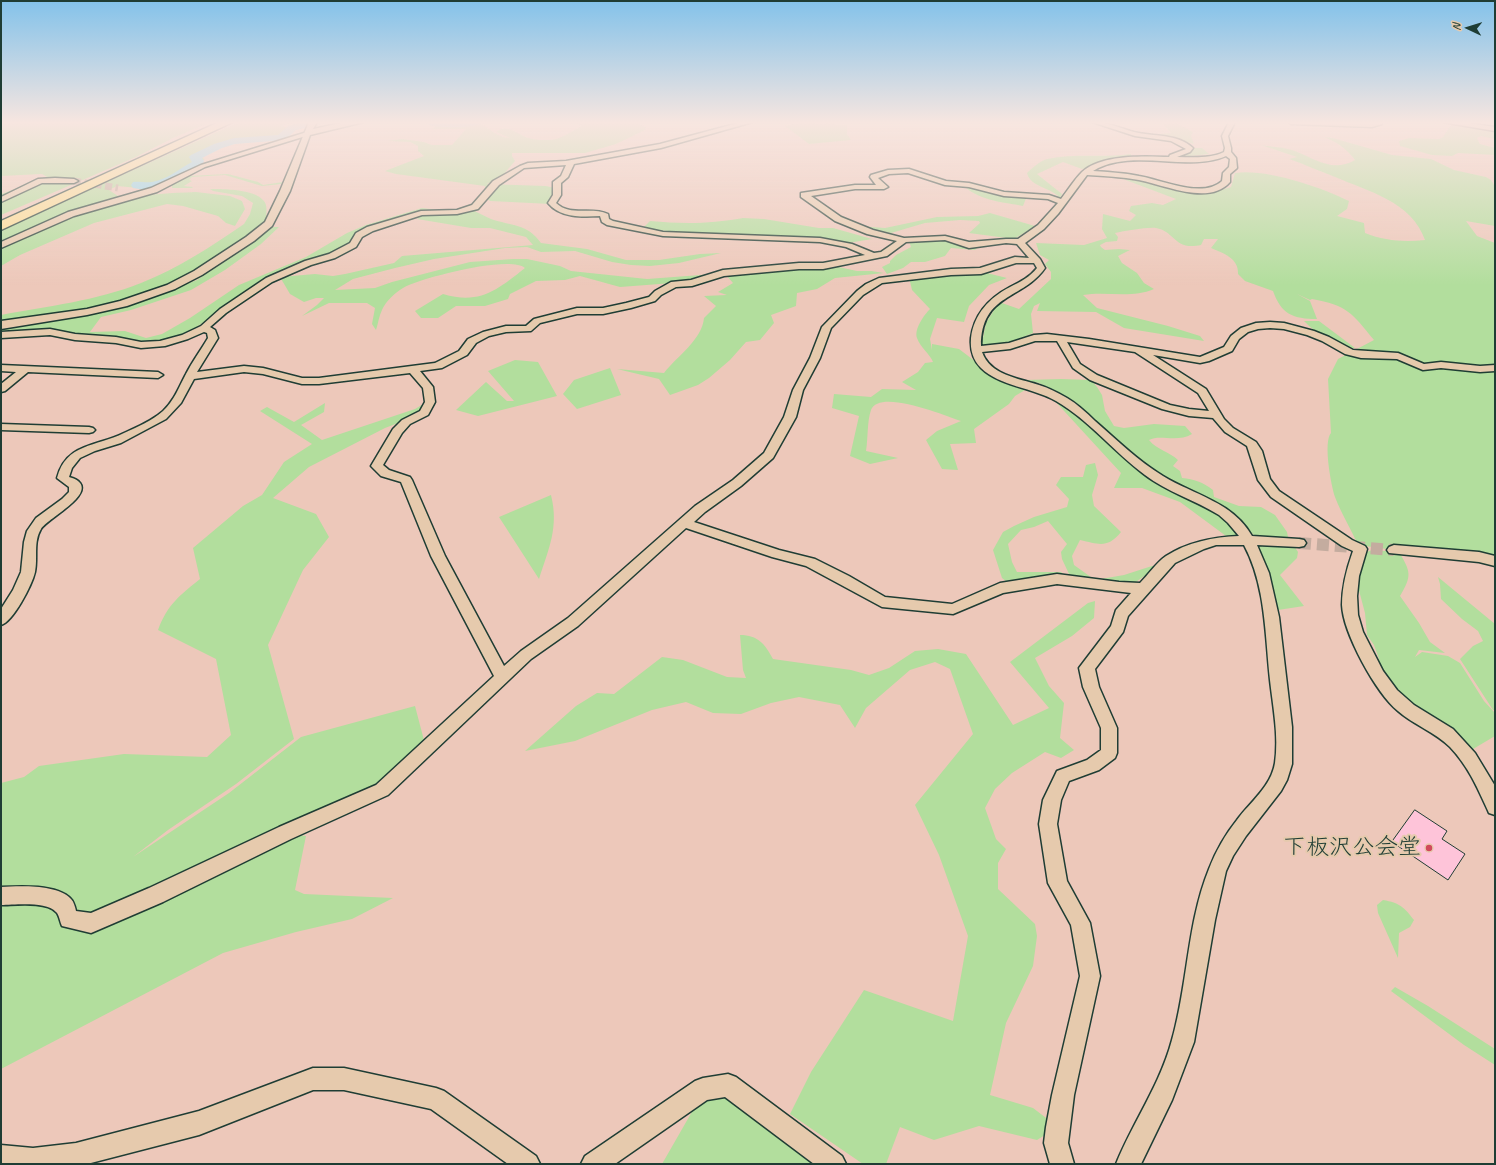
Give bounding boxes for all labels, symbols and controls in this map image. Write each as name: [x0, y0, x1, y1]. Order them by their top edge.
north arrow: [1448, 8, 1488, 48]
text: N: [1449, 23, 1463, 31]
place label: 下板沢公会堂: [1283, 834, 1421, 862]
marker: 下板沢公会堂: [1424, 843, 1434, 853]

